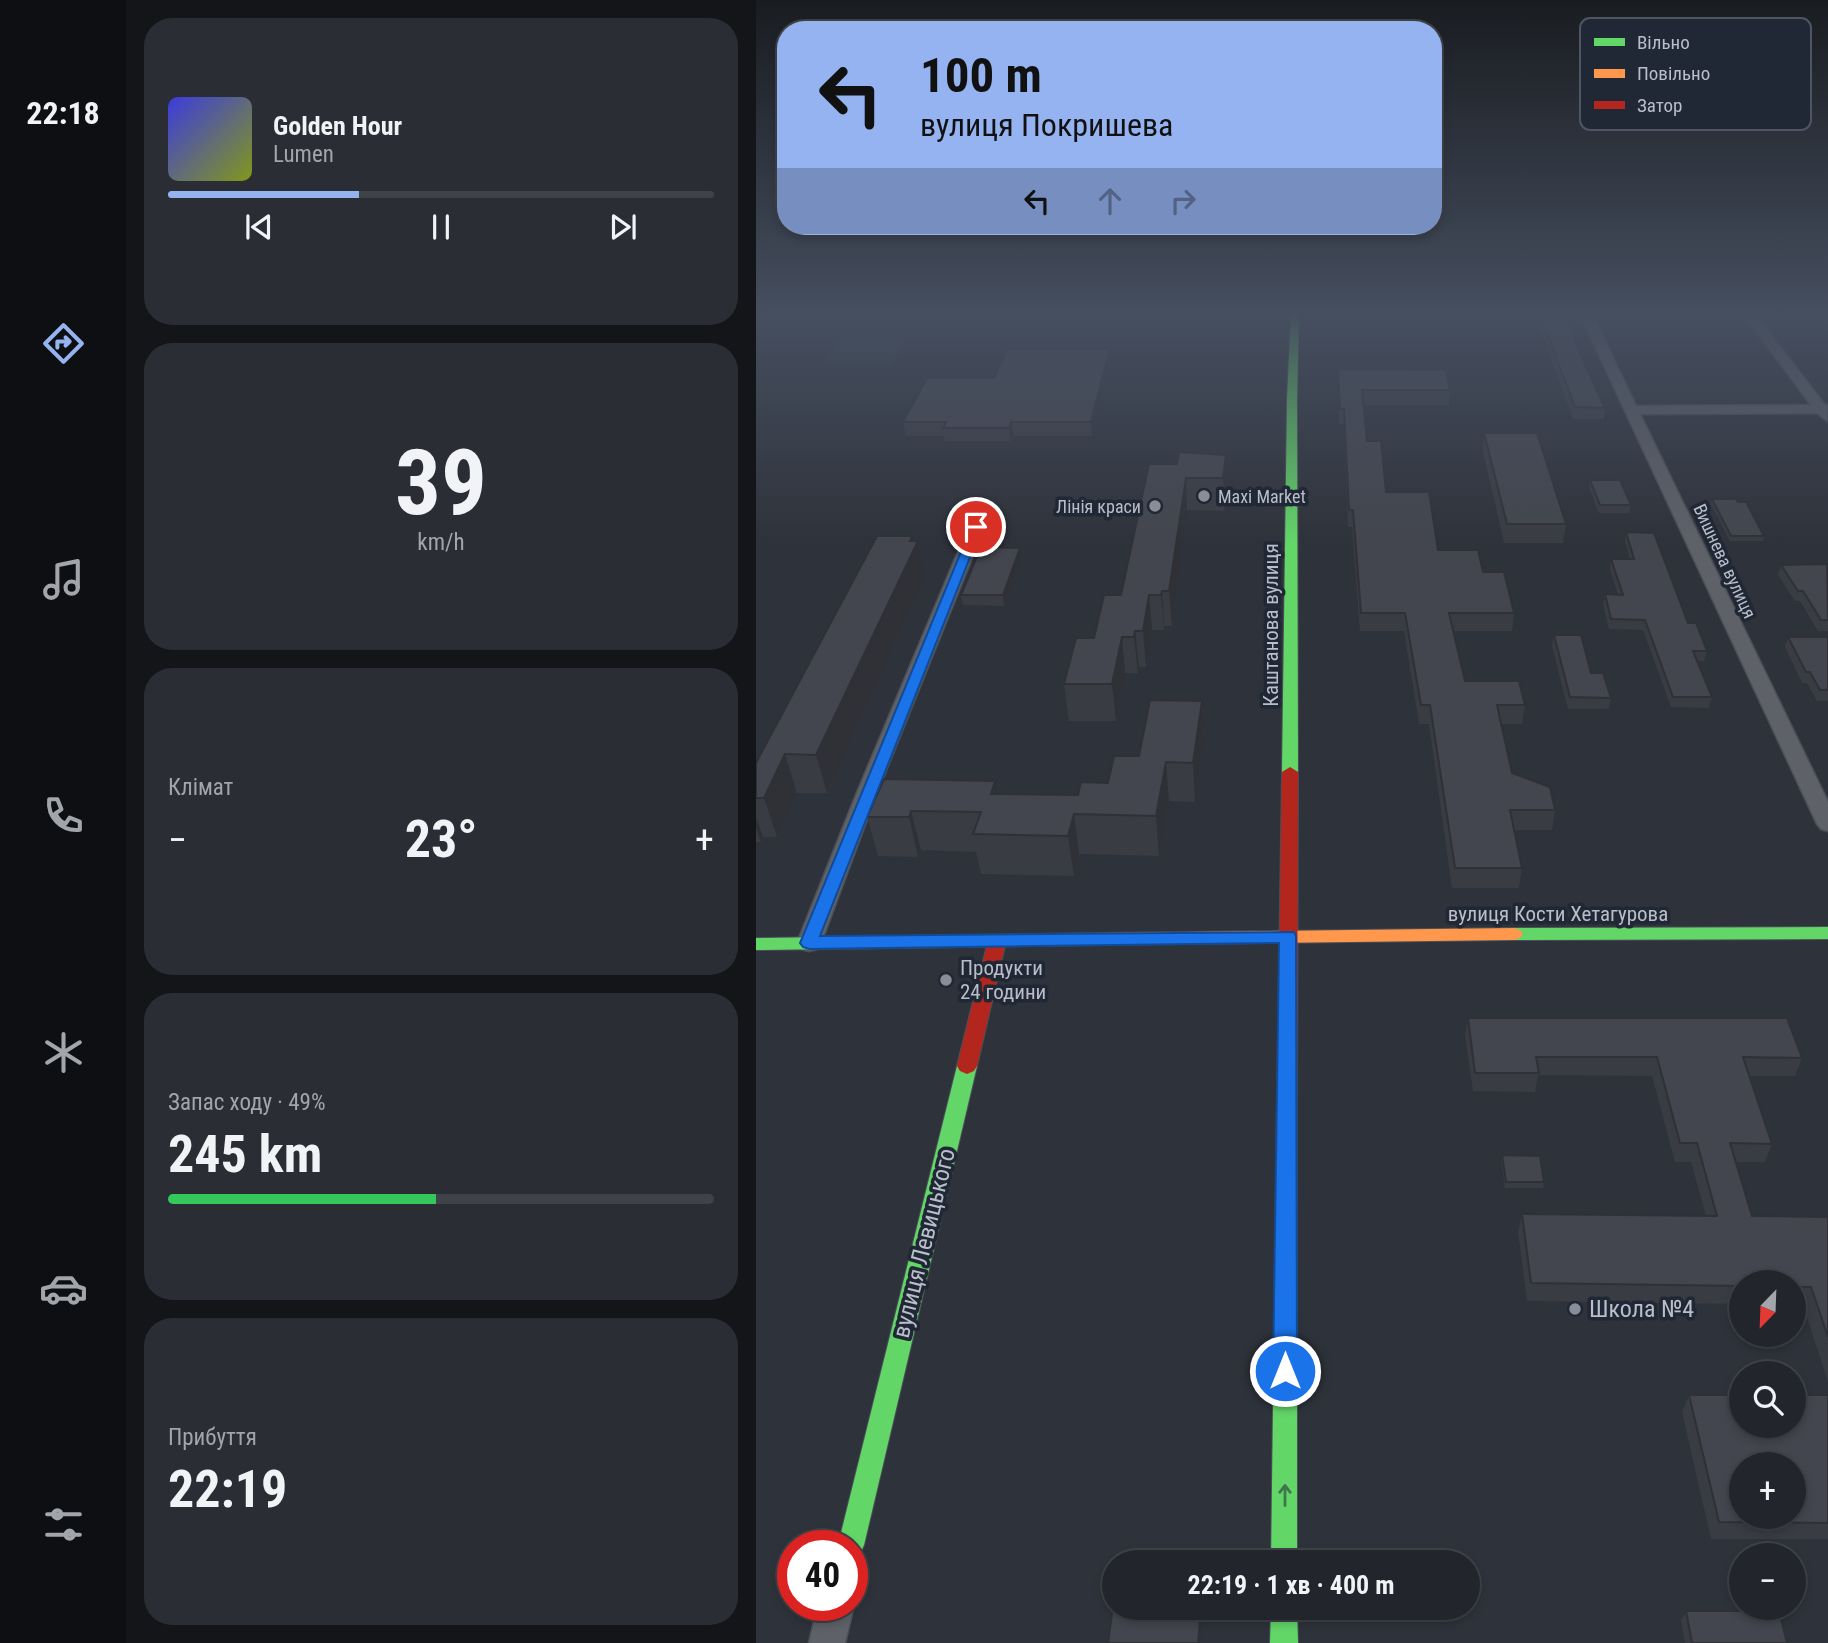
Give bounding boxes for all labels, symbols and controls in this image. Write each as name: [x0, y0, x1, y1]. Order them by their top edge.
legend: [1580, 18, 1811, 130]
text: Вільно: [1637, 31, 1690, 54]
text: 100 m: [920, 47, 1042, 104]
icon: left: [805, 49, 896, 140]
text: Повільно: [1637, 62, 1710, 85]
text: 22:18: [26, 94, 100, 132]
text: Затор: [1637, 94, 1682, 117]
text: вулиця Покришева: [920, 106, 1173, 144]
text: Golden Hour: [273, 111, 402, 141]
text: Lumen: [273, 141, 334, 168]
icon: left: [1018, 182, 1056, 220]
icon: ahead: [1091, 182, 1129, 220]
icon: right: [1164, 182, 1202, 220]
icon: previous: [240, 208, 278, 246]
icon: pause: [422, 208, 460, 246]
icon: next: [604, 208, 642, 246]
icon: directions: [39, 319, 88, 368]
text: 39: [395, 430, 487, 536]
place label: Maxi Market: [1218, 486, 1306, 507]
marker: Maxi Market: [1196, 488, 1212, 504]
place label: Лінія краси: [1056, 496, 1141, 517]
pin: [946, 497, 1006, 557]
marker: Лінія краси: [1147, 498, 1163, 514]
street label: Вишнева вулиця: [1689, 500, 1761, 622]
icon: arrive: [957, 508, 995, 546]
text: km/h: [417, 529, 465, 556]
street label: Каштанова вулиця: [1259, 543, 1283, 707]
icon: music: [39, 555, 88, 604]
text: Клімат: [168, 774, 233, 801]
icon: phone: [39, 791, 88, 840]
text: 23°: [405, 809, 477, 870]
text: −: [168, 818, 187, 862]
text: +: [695, 818, 714, 862]
street label: вулиця Кости Хетагурова: [1448, 902, 1668, 926]
place label: Продукти 24 години: [960, 956, 1046, 1004]
marker: Продукти 24 години: [938, 972, 954, 988]
icon: climate: [39, 1028, 88, 1077]
text: Запас ходу · 49%: [168, 1089, 326, 1116]
text: 245 km: [168, 1124, 322, 1185]
street label: вулиця Левицького: [887, 1145, 961, 1341]
icon: car: [39, 1264, 88, 1313]
north arrow: [1729, 1270, 1806, 1348]
map controls: [1729, 1270, 1806, 1620]
place label: Школа №4: [1589, 1295, 1694, 1323]
marker: Школа №4: [1567, 1301, 1583, 1317]
position arrow: [1248, 1334, 1322, 1408]
button: search: [1729, 1361, 1806, 1438]
text: Прибуття: [168, 1424, 257, 1451]
button: +: [1729, 1452, 1806, 1529]
text: 22:19: [168, 1459, 287, 1520]
one-way arrow: [1278, 1483, 1292, 1506]
icon: filters: [39, 1500, 88, 1549]
speed limit sign: 40: [777, 1530, 868, 1621]
button: −: [1729, 1543, 1806, 1620]
text: 22:19 · 1 хв · 400 m: [1188, 1570, 1394, 1600]

